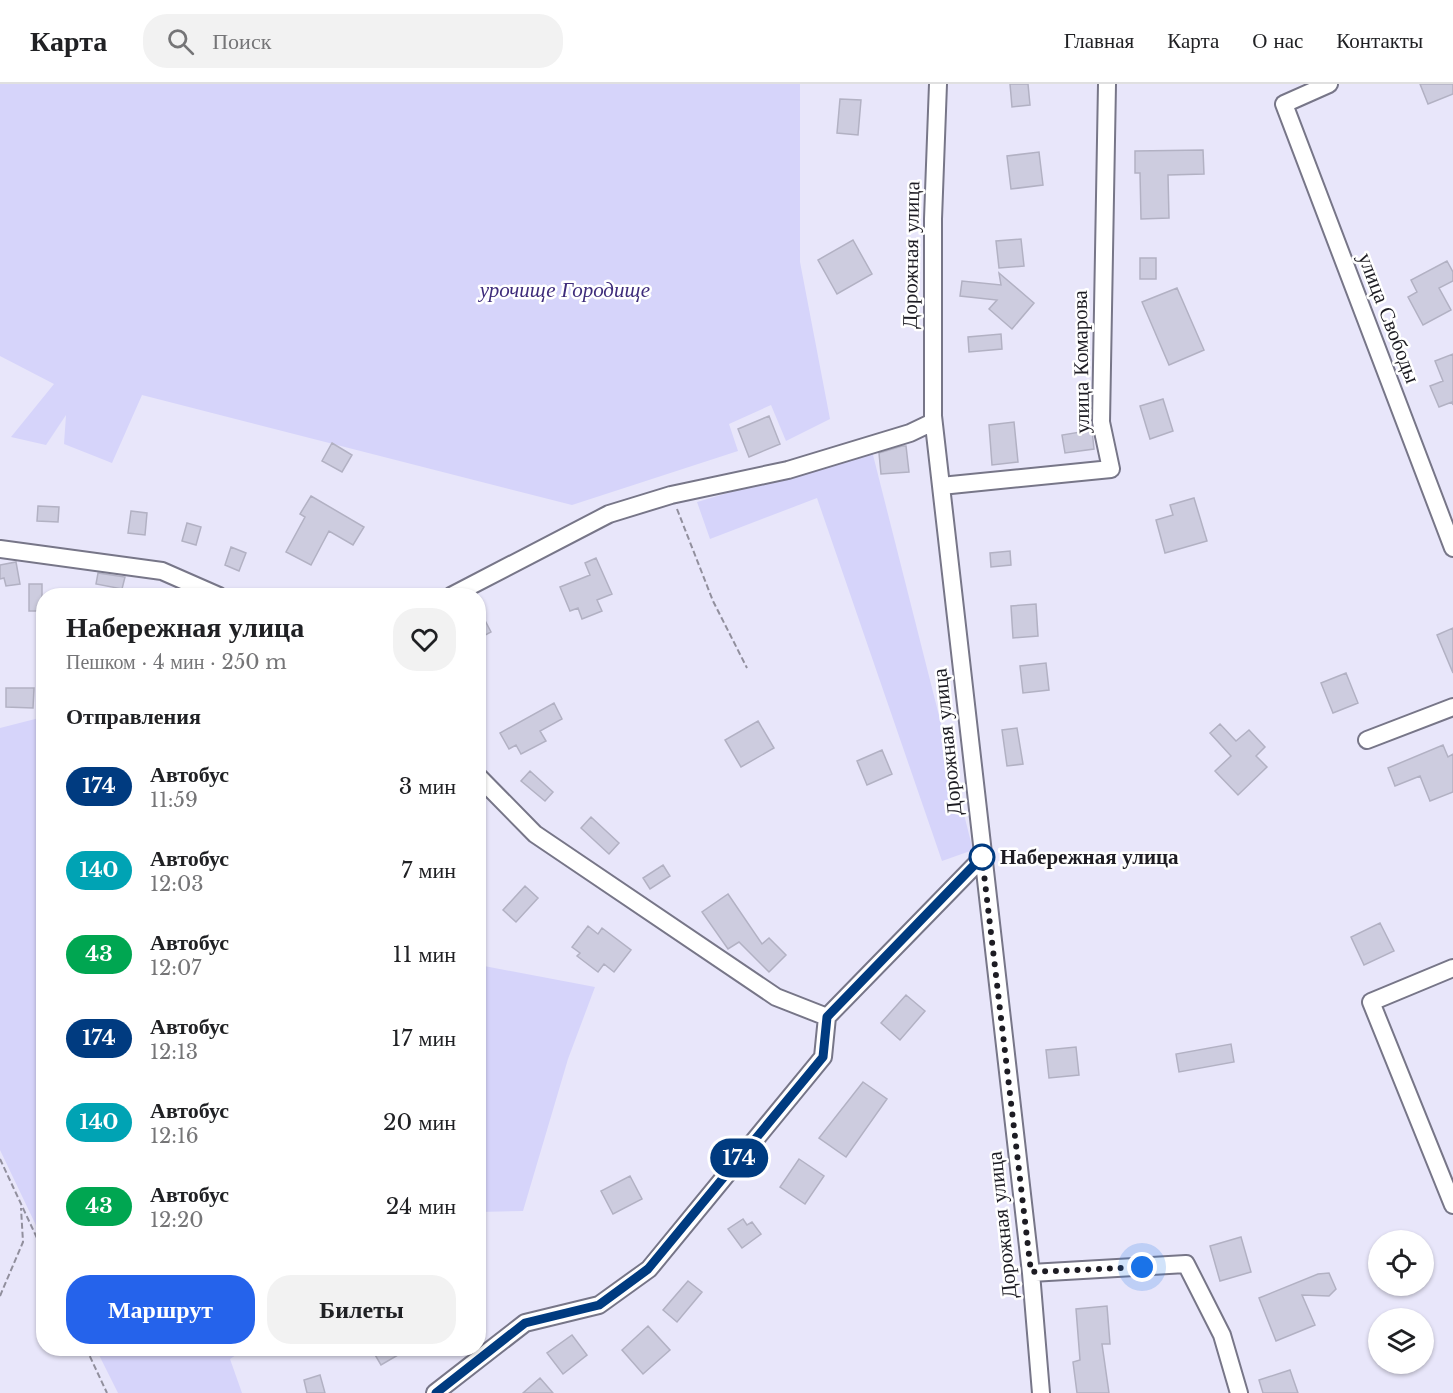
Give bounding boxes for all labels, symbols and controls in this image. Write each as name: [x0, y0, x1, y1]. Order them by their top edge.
search box: [143, 14, 563, 68]
text: Карта: [30, 24, 107, 59]
icon: search: [164, 25, 197, 58]
text: Поиск: [212, 28, 271, 55]
text: Главная: [1064, 28, 1134, 54]
text: Карта: [1167, 28, 1219, 54]
text: О нас: [1252, 28, 1303, 54]
text: Контакты: [1336, 28, 1423, 54]
street label: Дорожная улица: [897, 180, 925, 329]
street label: улица Свободы: [1352, 249, 1426, 387]
park label: урочище Городище: [478, 277, 650, 303]
street label: улица Комарова: [1067, 289, 1095, 434]
button: heart: [393, 608, 456, 671]
text: Набережная улица: [66, 610, 304, 645]
text: Пешком · 4 мин · 250 m: [66, 650, 287, 674]
street label: Дорожная улица: [926, 666, 968, 817]
text: Отправления: [66, 703, 201, 730]
text: Автобус: [150, 761, 229, 788]
text: 174: [82, 773, 116, 799]
text: 3 мин: [399, 773, 456, 800]
text: 11:59: [150, 788, 198, 812]
marker: Набережная улица: [969, 844, 995, 870]
place label: Набережная улица: [1000, 844, 1179, 870]
text: Автобус: [150, 845, 229, 872]
text: 140: [80, 857, 118, 883]
text: 7 мин: [401, 857, 456, 884]
text: 12:03: [150, 872, 204, 896]
text: Автобус: [150, 929, 229, 956]
text: 43: [85, 941, 113, 967]
text: 11 мин: [393, 941, 456, 968]
text: 12:07: [150, 956, 201, 980]
text: Автобус: [150, 1013, 229, 1040]
text: 174: [82, 1025, 116, 1051]
text: 17 мин: [391, 1025, 456, 1052]
text: 12:13: [150, 1040, 198, 1064]
text: Автобус: [150, 1097, 229, 1124]
text: 140: [80, 1109, 118, 1135]
text: 20 мин: [383, 1109, 456, 1136]
text: 12:16: [150, 1124, 199, 1148]
line badge: 174: [704, 1138, 774, 1178]
text: 174: [722, 1145, 756, 1171]
street label: Дорожная улица: [981, 1149, 1023, 1300]
text: Автобус: [150, 1181, 229, 1208]
text: 43: [85, 1193, 113, 1219]
text: 24 мин: [386, 1193, 456, 1220]
text: 12:20: [150, 1208, 204, 1232]
map controls: [1368, 1230, 1434, 1374]
button: locate: [1368, 1230, 1434, 1296]
your location: [1127, 1252, 1157, 1282]
button: Маршрут: [66, 1275, 255, 1344]
button: Билеты: [267, 1275, 456, 1344]
button: layers: [1368, 1308, 1434, 1374]

